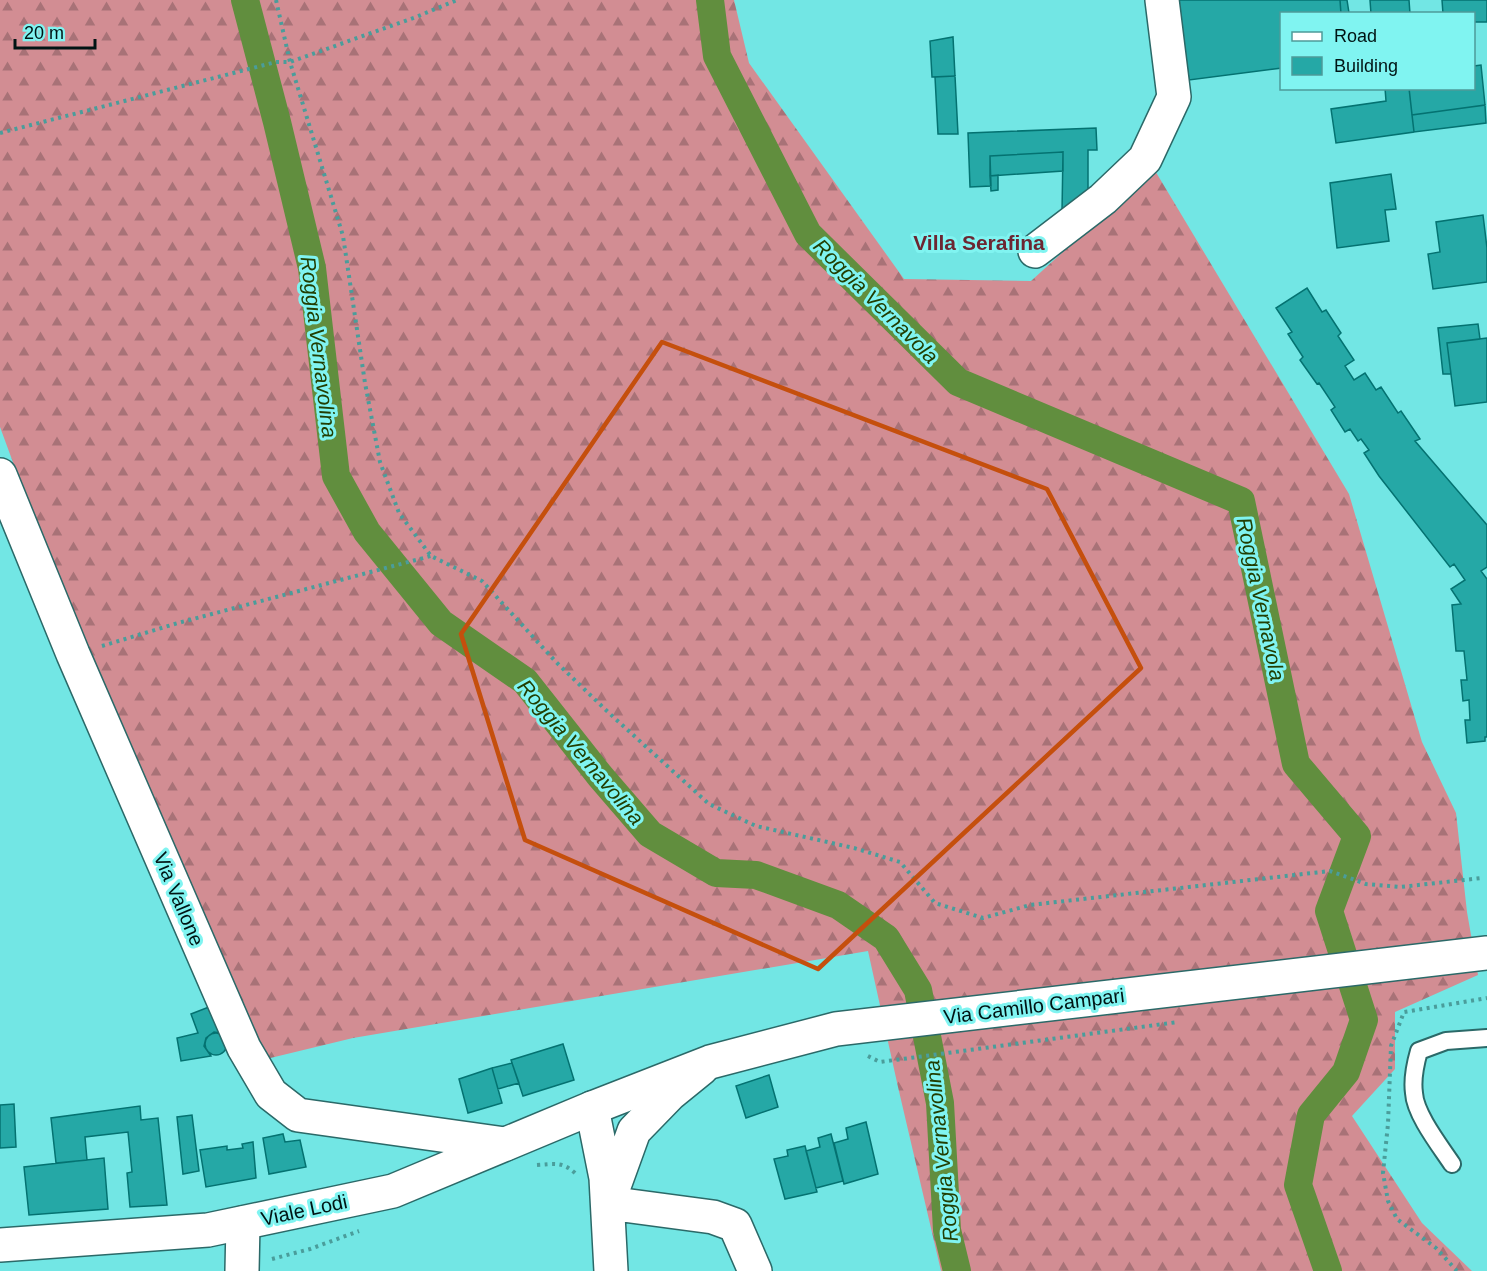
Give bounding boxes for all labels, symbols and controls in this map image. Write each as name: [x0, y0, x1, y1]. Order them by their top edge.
scale bar: [15, 12, 94, 50]
legend: [1280, 12, 1475, 90]
text: 20 m: [24, 23, 64, 43]
text: Road: [1334, 26, 1377, 46]
text: Building: [1334, 56, 1398, 76]
district label: Villa Serafina: [913, 231, 1045, 254]
water label: Roggia Vernavola: [809, 234, 943, 368]
water label: Roggia Vernavolina: [296, 255, 342, 439]
water label: Roggia Vernavola: [1232, 515, 1290, 683]
water label: Roggia Vernavolina: [514, 675, 648, 829]
street label: Via Vallone: [149, 849, 209, 949]
street label: Via Camillo Campari: [942, 984, 1126, 1028]
water label: Roggia Vernavolina: [920, 1059, 962, 1243]
street label: Viale Lodi: [259, 1190, 349, 1230]

